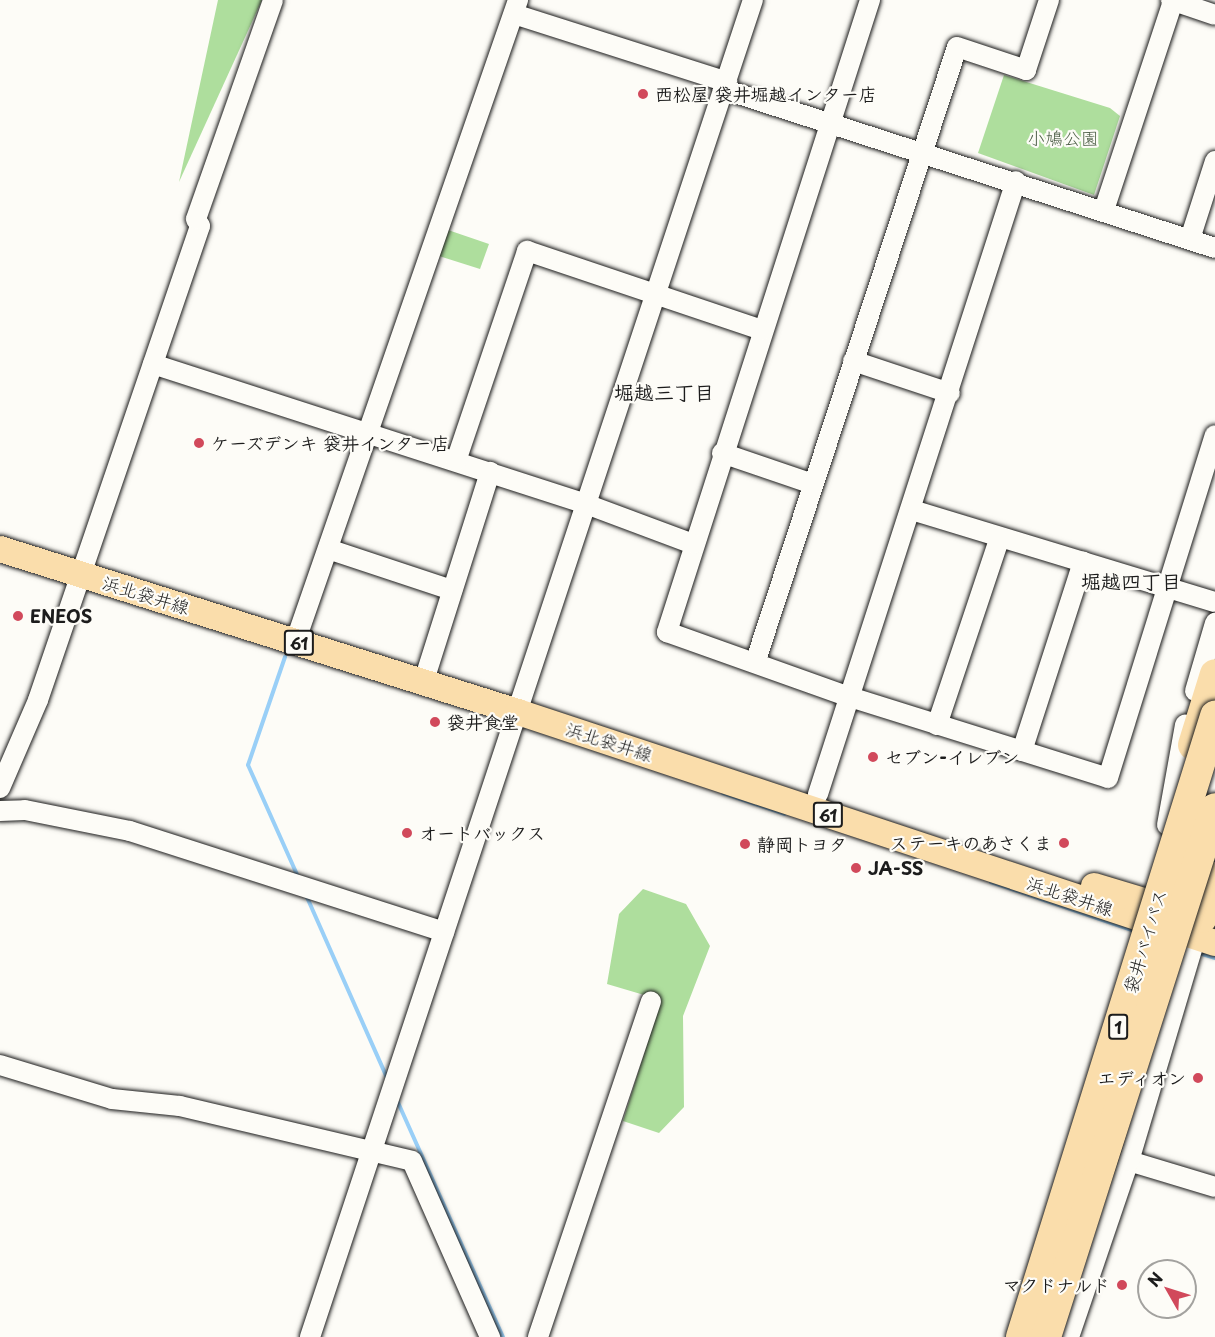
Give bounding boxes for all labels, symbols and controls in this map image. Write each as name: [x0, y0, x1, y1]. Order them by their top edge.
place label: 西松屋 袋井堀越インター店: [655, 83, 877, 105]
marker: 西松屋 袋井堀越インター店: [636, 87, 650, 101]
park label: 小鳩公園: [1027, 127, 1099, 149]
district label: 堀越三丁目: [614, 380, 714, 404]
place label: ケーズデンキ 袋井インター店: [211, 432, 451, 454]
marker: ケーズデンキ 袋井インター店: [192, 436, 206, 450]
district label: 堀越四丁目: [1081, 569, 1181, 593]
street label: 浜北袋井線: [100, 572, 192, 618]
place label: ENEOS: [30, 605, 92, 627]
marker: ENEOS: [11, 609, 25, 623]
road number: 61: [282, 630, 316, 656]
place label: 袋井食堂: [447, 711, 519, 733]
marker: 袋井食堂: [428, 715, 442, 729]
street label: 浜北袋井線: [563, 718, 655, 766]
place label: セブン-イレブン: [885, 746, 1019, 768]
marker: セブン-イレブン: [866, 750, 880, 764]
road number: 61: [812, 802, 844, 828]
place label: オートバックス: [419, 822, 545, 844]
marker: オートバックス: [400, 826, 414, 840]
place label: ステーキのあさくま: [890, 832, 1052, 854]
place label: 静岡トヨタ: [757, 833, 847, 855]
marker: ステーキのあさくま: [1057, 836, 1071, 850]
marker: 静岡トヨタ: [738, 837, 752, 851]
place label: JA-SS: [868, 857, 923, 879]
marker: JA-SS: [849, 861, 863, 875]
street label: 浜北袋井線: [1024, 872, 1116, 920]
street label: 袋井バイパス: [1119, 886, 1171, 996]
road number: 1: [1108, 1014, 1128, 1040]
place label: エディオン: [1096, 1067, 1186, 1089]
marker: エディオン: [1191, 1071, 1205, 1085]
north arrow: [1137, 1259, 1197, 1319]
text: N: [1141, 1266, 1168, 1291]
place label: マクドナルド: [1002, 1274, 1110, 1296]
marker: マクドナルド: [1115, 1278, 1129, 1292]

